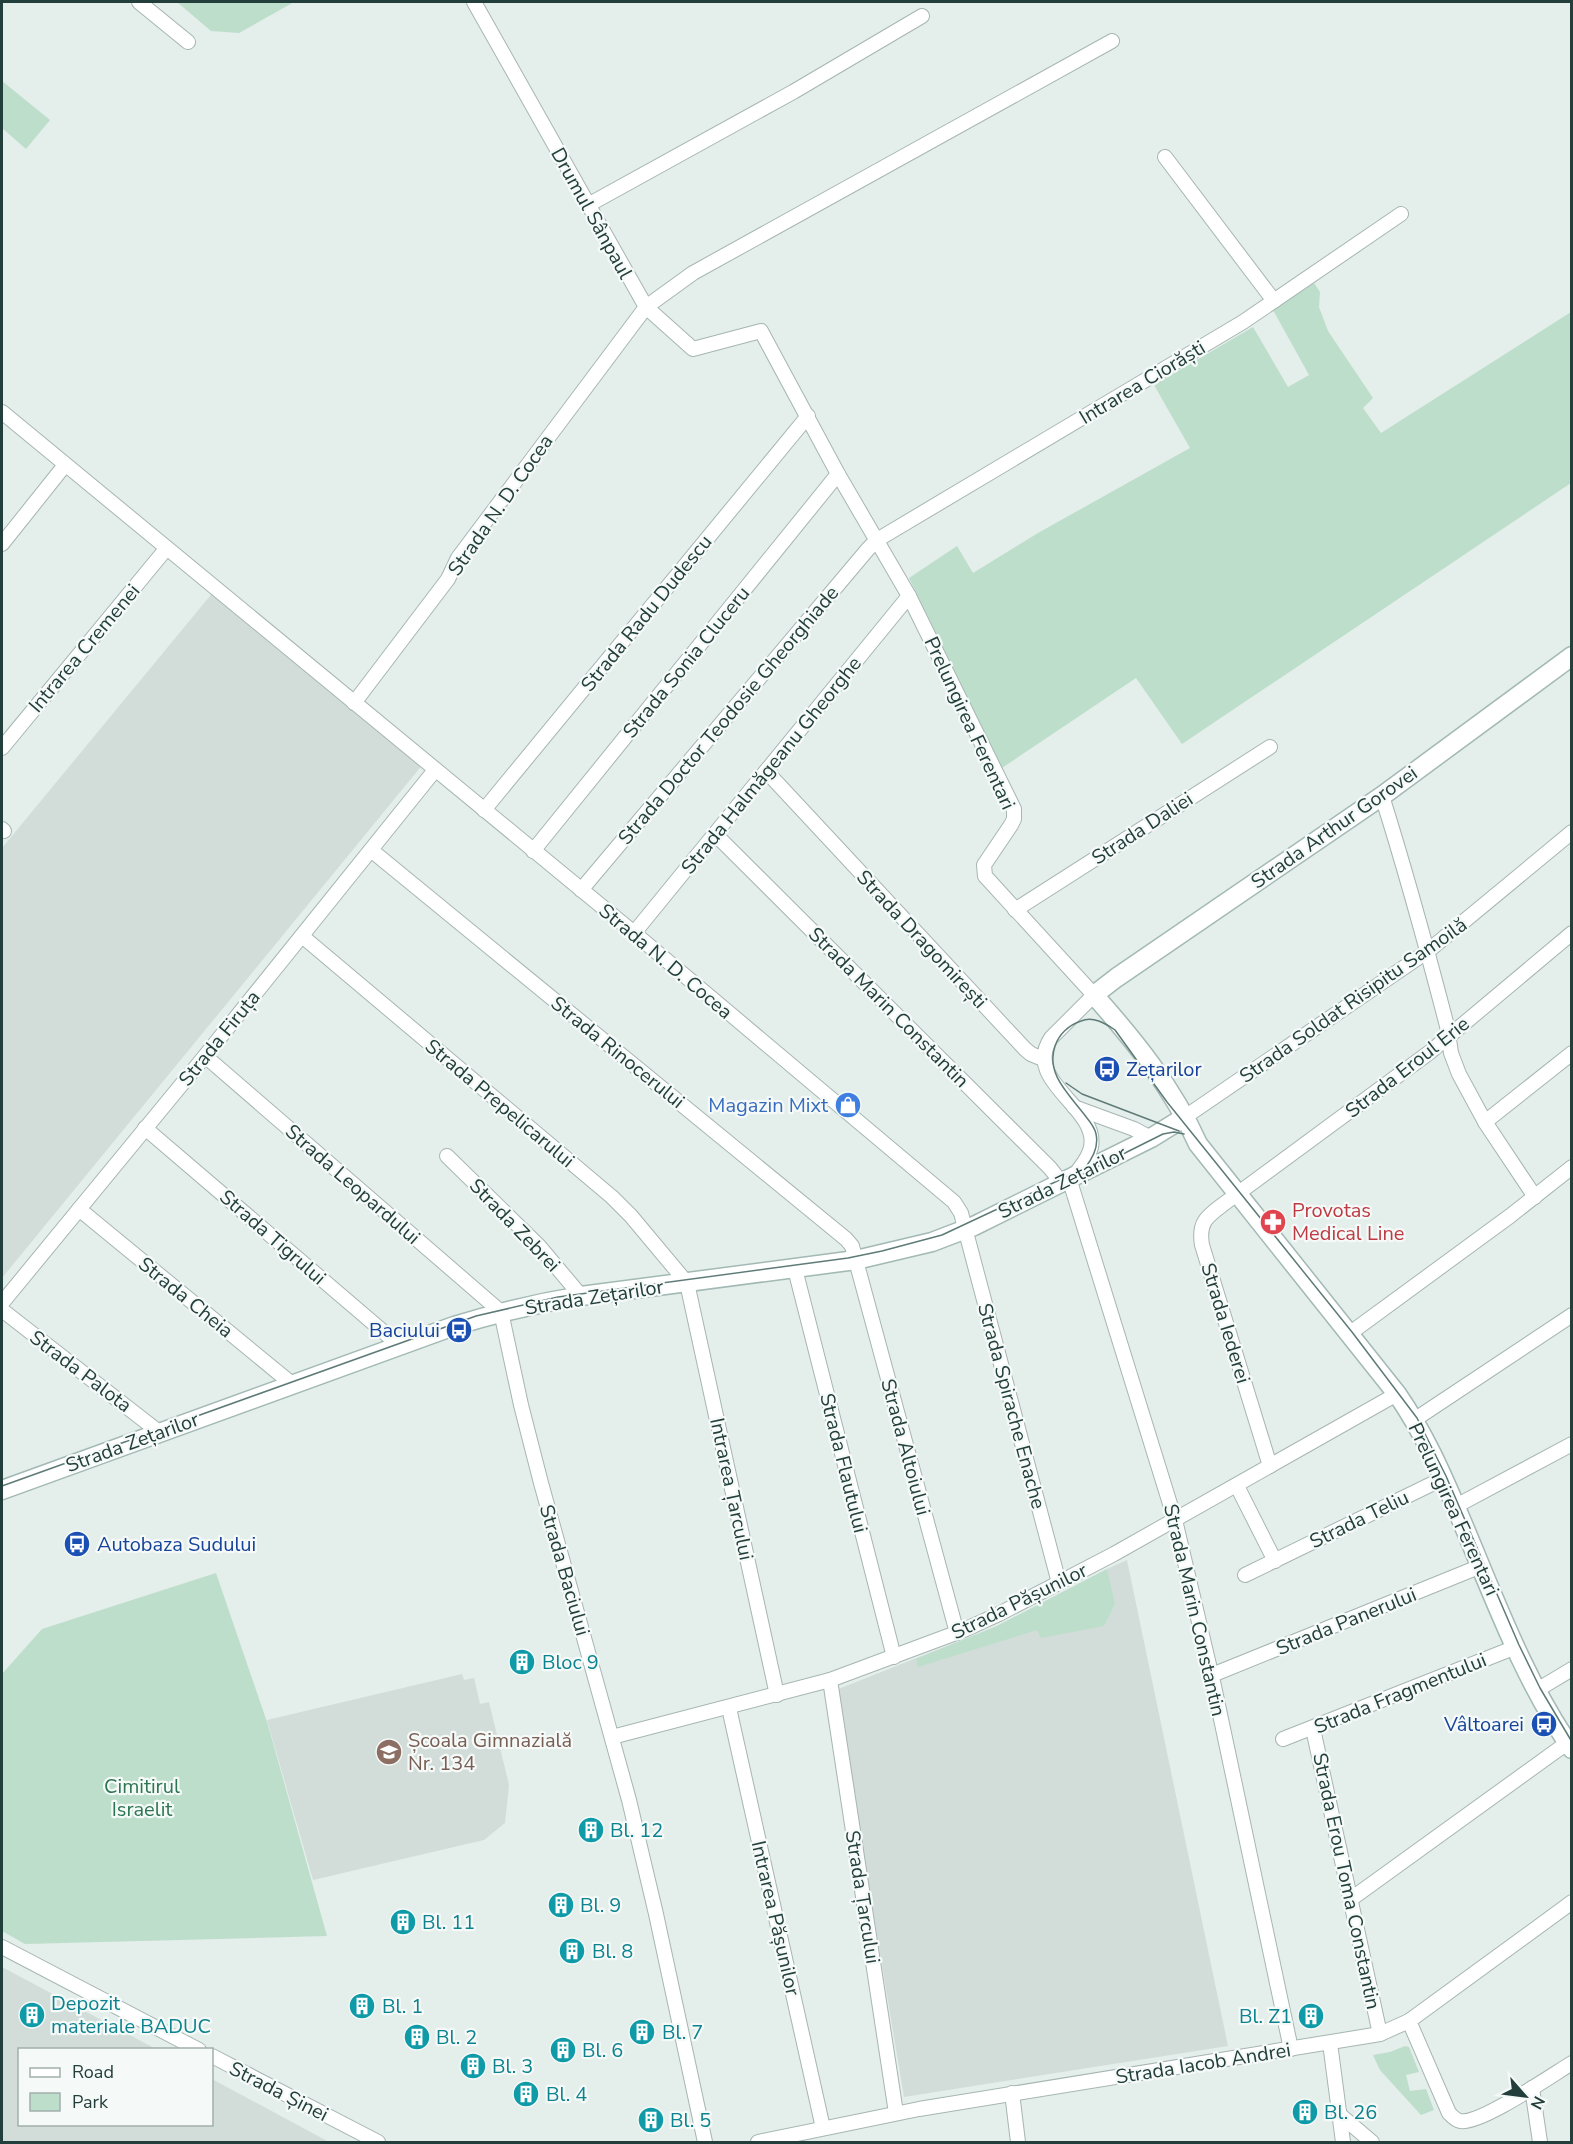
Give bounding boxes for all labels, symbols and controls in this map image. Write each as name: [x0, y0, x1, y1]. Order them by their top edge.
street label: Drumul Sânpaul: [544, 143, 639, 284]
street label: Intrarea Ciorăști: [1074, 334, 1210, 431]
street label: Strada N. D. Cocea: [442, 429, 559, 581]
street label: Strada Radu Dudescu: [575, 529, 718, 697]
street label: Intrarea Cremenei: [23, 578, 146, 718]
street label: Strada Doctor Teodosie Gheorghiade: [612, 580, 845, 850]
street label: Strada Sonia Cluceru: [617, 581, 756, 744]
street label: Prelungirea Ferentari: [918, 632, 1022, 814]
street label: Strada Halmăgeanu Gheorghe: [675, 651, 868, 880]
street label: Strada Arthur Gorovei: [1246, 760, 1423, 895]
street label: Strada Daliei: [1086, 786, 1198, 871]
street label: Strada Dragomirești: [850, 864, 993, 1014]
street label: Strada N. D. Cocea: [593, 897, 738, 1025]
street label: Strada Soldat Risipitu Samoilă: [1234, 911, 1473, 1090]
street label: Strada Marin Constantin: [802, 921, 975, 1094]
street label: Strada Firuța: [172, 985, 266, 1092]
street label: Strada Rinocerului: [545, 990, 690, 1115]
street label: Strada Eroul Erie: [1340, 1010, 1475, 1124]
street label: Strada Prepelicarului: [419, 1033, 580, 1174]
bus stop icon: Zețarilor: [1092, 1054, 1122, 1084]
place label: Zețarilor: [1126, 1056, 1202, 1083]
shop icon: Magazin Mixt: [833, 1090, 863, 1120]
place label: Magazin Mixt: [708, 1092, 829, 1119]
street label: Strada Leopardului: [279, 1118, 426, 1251]
street label: Strada Zețarilor: [993, 1140, 1131, 1225]
street label: Strada Zebrei: [463, 1173, 566, 1278]
street label: Strada Tigrului: [214, 1184, 332, 1291]
place label: Provotas Medical Line: [1292, 1197, 1404, 1247]
pharmacy icon: Provotas Medical Line: [1258, 1207, 1288, 1237]
street label: Strada Cheia: [132, 1251, 239, 1344]
street label: Strada Iederei: [1194, 1260, 1257, 1387]
street label: Strada Zețarilor: [523, 1273, 665, 1322]
street label: Strada Spirache Enache: [971, 1300, 1052, 1512]
bus stop icon: Baciului: [444, 1315, 474, 1345]
place label: Baciului: [369, 1317, 440, 1344]
street label: Strada Palota: [24, 1324, 137, 1419]
street label: Strada Altoiului: [874, 1376, 937, 1518]
street label: Strada Flautului: [813, 1390, 874, 1536]
street label: Strada Zețarilor: [62, 1406, 203, 1479]
street label: Intrarea Țarcului: [703, 1415, 760, 1563]
street label: Prelungirea Ferentari: [1402, 1418, 1506, 1600]
street label: Strada Teliu: [1305, 1484, 1413, 1555]
street label: Strada Baciului: [533, 1501, 596, 1639]
street label: Strada Marin Constantin: [1157, 1501, 1232, 1719]
bus stop icon: Autobaza Sudului: [62, 1529, 92, 1559]
place label: Autobaza Sudului: [97, 1531, 256, 1558]
street label: Strada Pășunilor: [947, 1557, 1092, 1646]
street label: Strada Panerului: [1272, 1581, 1420, 1662]
building icon: Bloc 9: [507, 1647, 537, 1677]
street label: Strada Fragmentului: [1310, 1647, 1490, 1740]
place label: Bloc 9: [542, 1649, 599, 1676]
bus stop icon: Vâltoarei: [1529, 1709, 1559, 1739]
place label: Vâltoarei: [1443, 1711, 1524, 1738]
place label: Școala Gimnazială Nr. 134: [408, 1727, 572, 1777]
school or university icon: Școala Gimnazială Nr. 134: [374, 1737, 404, 1767]
street label: Strada Erou Toma Constantin: [1306, 1750, 1387, 2012]
park label: Cimitirul Israelit: [104, 1773, 180, 1823]
building icon: Bl. 12: [576, 1815, 606, 1845]
place label: Bl. 12: [610, 1817, 663, 1844]
street label: Strada Țarcului: [839, 1828, 886, 1966]
street label: Intrarea Pășunilor: [745, 1838, 806, 1998]
building icon: Bl. 9: [546, 1890, 576, 1920]
place label: Bl. 9: [580, 1892, 621, 1919]
building icon: Bl. 11: [388, 1907, 418, 1937]
place label: Bl. 11: [422, 1909, 475, 1936]
building icon: Bl. 8: [557, 1936, 587, 1966]
place label: Bl. 8: [592, 1938, 633, 1965]
place label: Depozit materiale BADUC: [51, 1990, 211, 2040]
building icon: Bl. 1: [347, 1991, 377, 2021]
place label: Bl. 1: [382, 1993, 423, 2020]
building icon: Depozit materiale BADUC: [17, 2000, 47, 2030]
building icon: Bl. Z1: [1296, 2001, 1326, 2031]
place label: Bl. Z1: [1239, 2003, 1292, 2030]
building icon: Bl. 7: [627, 2017, 657, 2047]
place label: Bl. 7: [662, 2019, 703, 2046]
building icon: Bl. 2: [402, 2022, 432, 2052]
place label: Bl. 2: [436, 2024, 477, 2051]
building icon: Bl. 6: [548, 2035, 578, 2065]
street label: Strada Iacob Andrei: [1114, 2036, 1293, 2091]
place label: Bl. 6: [582, 2037, 623, 2064]
legend: [18, 2048, 213, 2126]
building icon: Bl. 3: [458, 2051, 488, 2081]
place label: Bl. 3: [492, 2053, 533, 2080]
street label: Strada Șinei: [225, 2055, 333, 2128]
text: Road: [72, 2060, 114, 2084]
north arrow: [1495, 2066, 1555, 2126]
building icon: Bl. 4: [511, 2079, 541, 2109]
place label: Bl. 4: [546, 2081, 587, 2108]
text: Park: [72, 2090, 109, 2114]
text: N: [1525, 2092, 1550, 2113]
building icon: Bl. 26: [1290, 2097, 1320, 2127]
place label: Bl. 26: [1324, 2099, 1377, 2126]
building icon: Bl. 5: [636, 2105, 666, 2135]
place label: Bl. 5: [670, 2107, 711, 2134]

